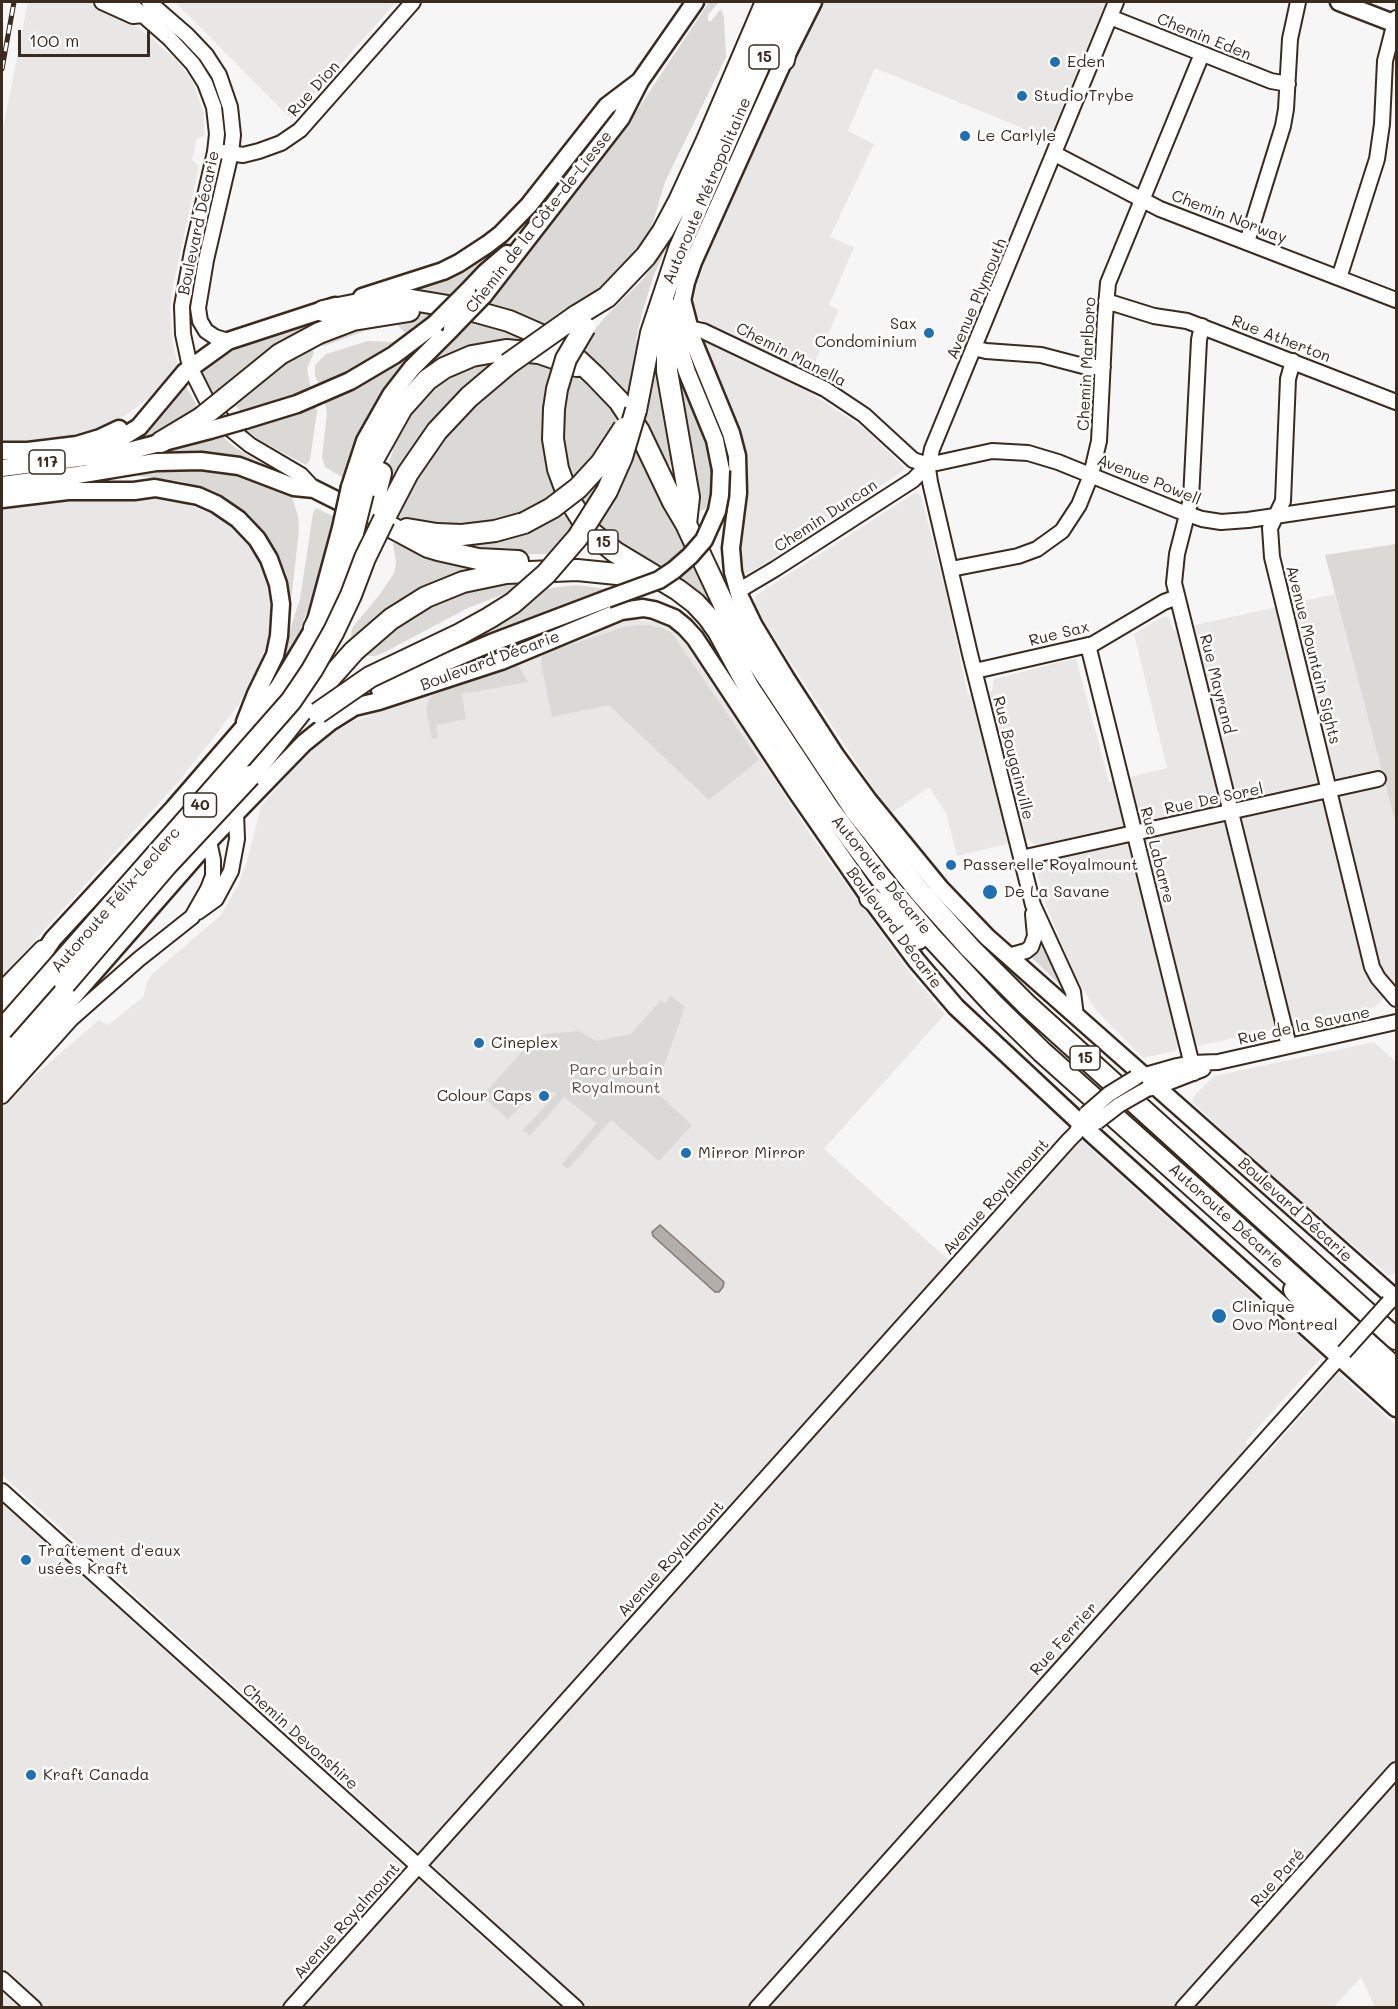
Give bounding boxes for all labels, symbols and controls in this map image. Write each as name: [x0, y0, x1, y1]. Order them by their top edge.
street label: Chemin Eden: [1154, 9, 1254, 65]
scale bar: [21, 18, 153, 56]
text: 100 m: [29, 28, 79, 52]
road number: 15: [749, 45, 779, 69]
place label: Eden: [1067, 52, 1105, 72]
marker: Eden: [1048, 55, 1062, 69]
street label: Rue Dion: [284, 57, 344, 121]
place label: Studio Trybe: [1034, 86, 1134, 106]
marker: Studio Trybe: [1015, 89, 1029, 103]
street label: Autoroute Métropolitaine: [659, 95, 755, 287]
place label: Le Carlyle: [977, 126, 1056, 146]
street label: Chemin de la Côte-de-Liesse: [462, 127, 616, 317]
marker: Le Carlyle: [958, 129, 972, 143]
street label: Boulevard Décarie: [174, 149, 224, 297]
street label: Chemin Norway: [1169, 186, 1289, 248]
street label: Avenue Plymouth: [943, 236, 1011, 362]
street label: Chemin Marlboro: [1074, 297, 1100, 431]
street label: Rue Atherton: [1229, 311, 1333, 367]
place label: Sax Condominium: [815, 314, 917, 352]
street label: Chemin Manella: [733, 319, 849, 391]
marker: Sax Condominium: [922, 326, 936, 340]
road number: 117: [29, 450, 65, 474]
street label: Avenue Powell: [1094, 450, 1204, 510]
street label: Chemin Duncan: [771, 476, 881, 556]
road number: 15: [588, 530, 618, 554]
street label: Avenue Mountain Sights: [1282, 564, 1344, 746]
street label: Rue Sax: [1027, 617, 1091, 651]
street label: Boulevard Décarie: [418, 627, 562, 695]
street label: Rue Mayrand: [1195, 632, 1239, 736]
street label: Rue Bougainville: [988, 694, 1038, 822]
street label: Rue De Sorel: [1163, 779, 1265, 819]
road number: 40: [184, 793, 216, 817]
street label: Rue Labarre: [1136, 805, 1178, 905]
street label: Autoroute Décarie: [827, 812, 935, 938]
street label: Autoroute Félix-Leclerc: [48, 823, 184, 977]
place label: Passerelle Royalmount: [963, 855, 1138, 875]
marker: Passerelle Royalmount: [944, 858, 958, 872]
street label: Boulevard Décarie: [842, 864, 946, 992]
place label: De La Savane: [1004, 882, 1110, 902]
marker: De La Savane: [981, 883, 999, 901]
street label: Rue de la Savane: [1236, 1003, 1372, 1049]
place label: Cineplex: [491, 1033, 558, 1053]
marker: Cineplex: [472, 1036, 486, 1050]
road number: 15: [1070, 1046, 1100, 1070]
park label: Parc urbain Royalmount: [569, 1060, 663, 1098]
place label: Colour Caps: [437, 1086, 532, 1106]
marker: Colour Caps: [537, 1089, 551, 1103]
street label: Avenue Royalmount: [939, 1135, 1053, 1259]
place label: Mirror Mirror: [698, 1143, 806, 1163]
marker: Mirror Mirror: [679, 1146, 693, 1160]
street label: Boulevard Décarie: [1234, 1154, 1356, 1266]
street label: Autoroute Décarie: [1165, 1159, 1287, 1273]
place label: Clinique Ovo Montreal: [1232, 1297, 1338, 1335]
marker: Clinique Ovo Montreal: [1210, 1307, 1228, 1325]
street label: Avenue Royalmount: [614, 1497, 728, 1621]
place label: Traîtement d'eaux usées Kraft: [38, 1541, 181, 1579]
marker: Traîtement d'eaux usées Kraft: [19, 1553, 33, 1567]
street label: Rue Ferrier: [1026, 1598, 1102, 1680]
street label: Chemin Devonshire: [238, 1680, 362, 1794]
place label: Kraft Canada: [43, 1765, 149, 1785]
marker: Kraft Canada: [24, 1768, 38, 1782]
street label: Rue Paré: [1247, 1845, 1309, 1911]
street label: Avenue Royalmount: [290, 1859, 404, 1983]

